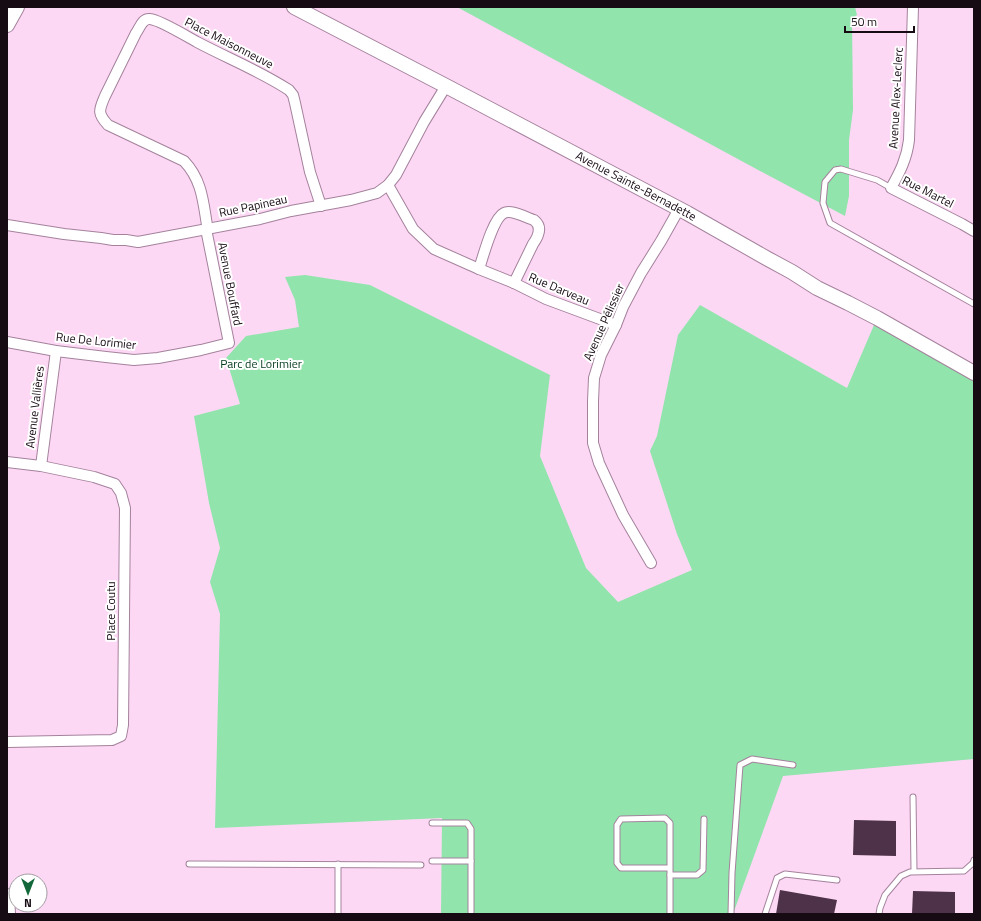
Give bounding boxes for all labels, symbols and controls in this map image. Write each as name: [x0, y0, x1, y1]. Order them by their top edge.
scale bar: [845, 8, 914, 34]
street label: Place Maisonneuve: [181, 12, 277, 73]
text: 50 m: [851, 12, 877, 31]
street label: Avenue Alex-Leclerc: [883, 47, 908, 149]
street label: Avenue Sainte-Bernadette: [572, 146, 700, 225]
street label: Rue Martel: [899, 170, 957, 213]
street label: Rue Papineau: [217, 189, 289, 222]
street label: Avenue Bouffard: [213, 241, 248, 327]
street label: Rue Darveau: [526, 267, 593, 310]
street label: Avenue Pélissier: [578, 280, 629, 363]
street label: Rue De Lorimier: [55, 327, 137, 354]
park label: Parc de Lorimier: [220, 354, 302, 373]
street label: Avenue Vallières: [20, 364, 49, 449]
street label: Place Coutu: [101, 581, 120, 641]
north arrow: [8, 873, 48, 913]
text: N: [24, 895, 32, 911]

